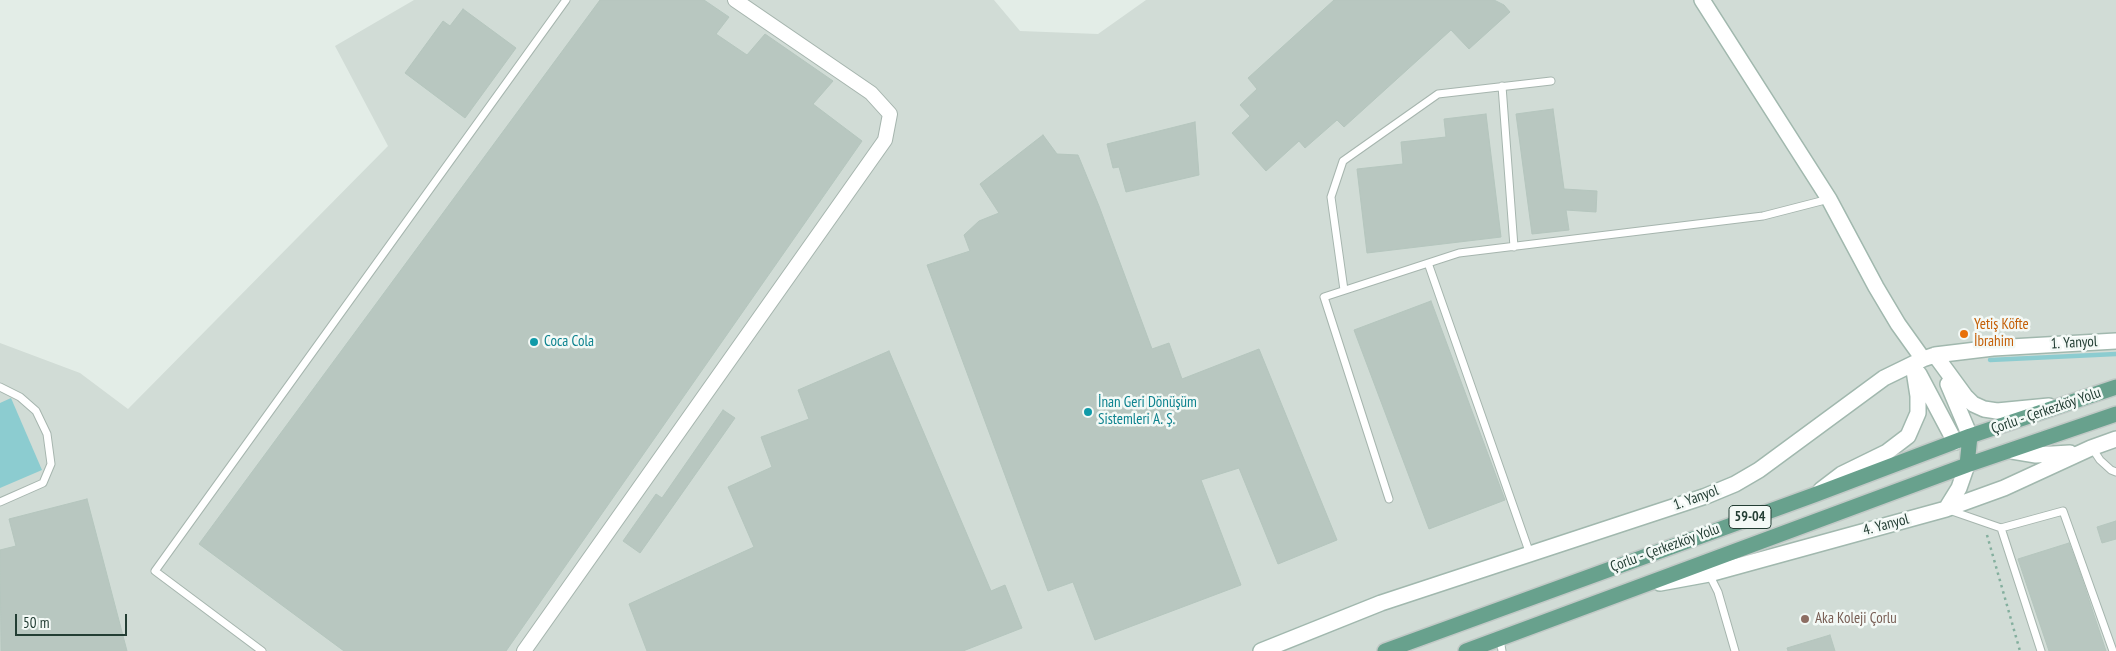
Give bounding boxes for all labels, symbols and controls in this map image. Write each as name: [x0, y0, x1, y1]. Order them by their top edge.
place label: Yetiş Köfte İbrahim: [1974, 316, 2029, 351]
marker: Yetiş Köfte İbrahim: [1958, 328, 1970, 340]
place label: Coca Cola: [544, 333, 594, 351]
street label: 1. Yanyol: [2050, 333, 2098, 353]
marker: Coca Cola: [528, 336, 540, 348]
street label: Çorlu - Çerkezköy Yolu: [1989, 384, 2103, 438]
place label: İnan Geri Dönüşüm Sistemleri A. Ş.: [1098, 394, 1197, 429]
marker: İnan Geri Dönüşüm Sistemleri A. Ş.: [1082, 406, 1094, 418]
street label: 1. Yanyol: [1671, 482, 1721, 514]
road number: 59-04: [1729, 506, 1771, 528]
street label: 4. Yanyol: [1861, 510, 1911, 540]
street label: Çorlu - Çerkezköy Yolu: [1608, 520, 1722, 576]
scale bar: [18, 604, 130, 636]
place label: Aka Koleji Çorlu: [1815, 610, 1897, 628]
text: 50 m: [23, 613, 49, 632]
marker: Aka Koleji Çorlu: [1799, 613, 1811, 625]

